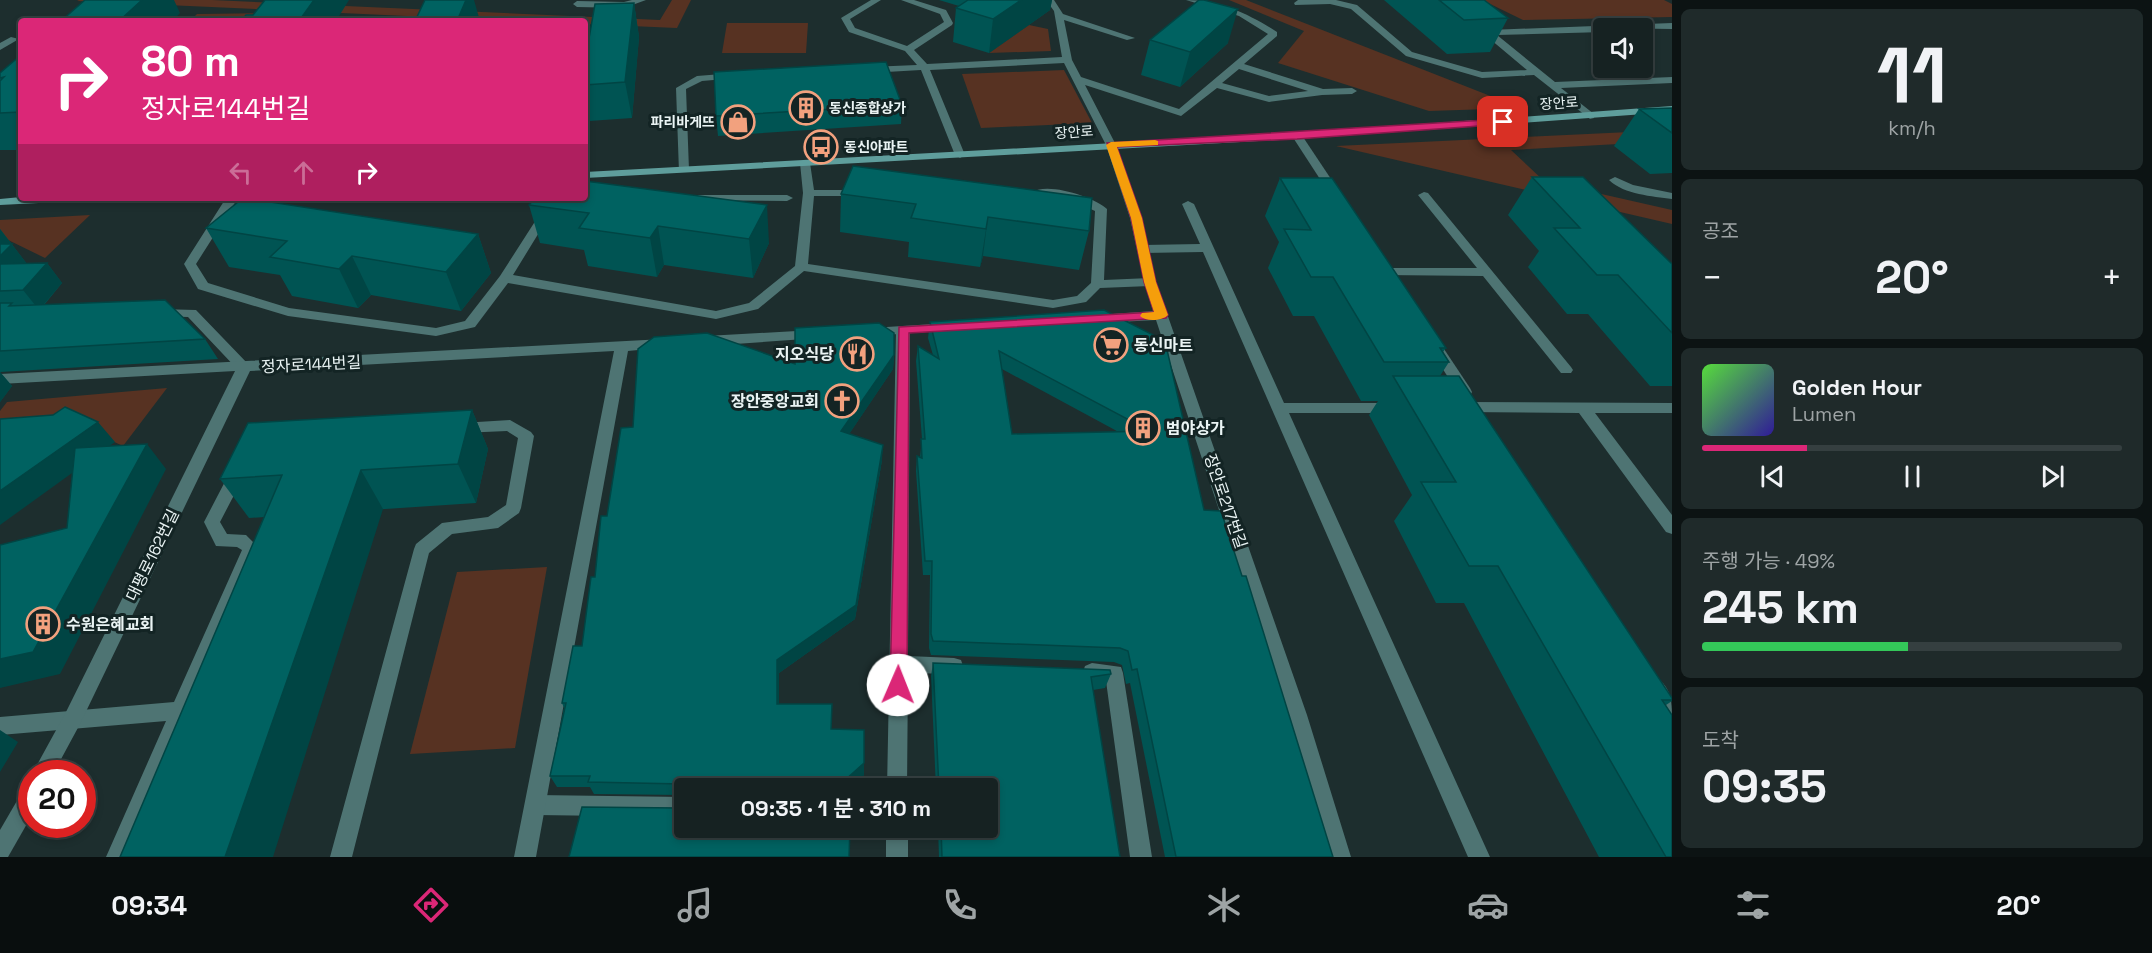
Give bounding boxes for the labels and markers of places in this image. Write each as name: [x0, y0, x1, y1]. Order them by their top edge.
building icon: 동신종합상가: [788, 90, 824, 126]
pin: [1477, 96, 1528, 147]
place label: 동신종합상가: [829, 99, 906, 117]
shop icon: 파리바게뜨: [720, 104, 756, 140]
place label: 파리바게뜨: [651, 113, 715, 131]
bus stop icon: 동신아파트: [803, 129, 839, 165]
place label: 동신아파트: [844, 138, 909, 156]
supermarket icon: 동신마트: [1093, 327, 1129, 363]
place label: 동신마트: [1134, 335, 1193, 356]
restaurant icon: 지오식당: [839, 336, 875, 372]
place label: 지오식당: [775, 344, 834, 365]
church icon: 장안중앙교회: [824, 383, 860, 419]
place label: 장안중앙교회: [731, 391, 819, 412]
building icon: 범야상가: [1125, 410, 1161, 446]
place label: 범야상가: [1166, 418, 1225, 439]
building icon: 수원은혜교회: [25, 606, 61, 642]
place label: 수원은혜교회: [66, 614, 154, 635]

